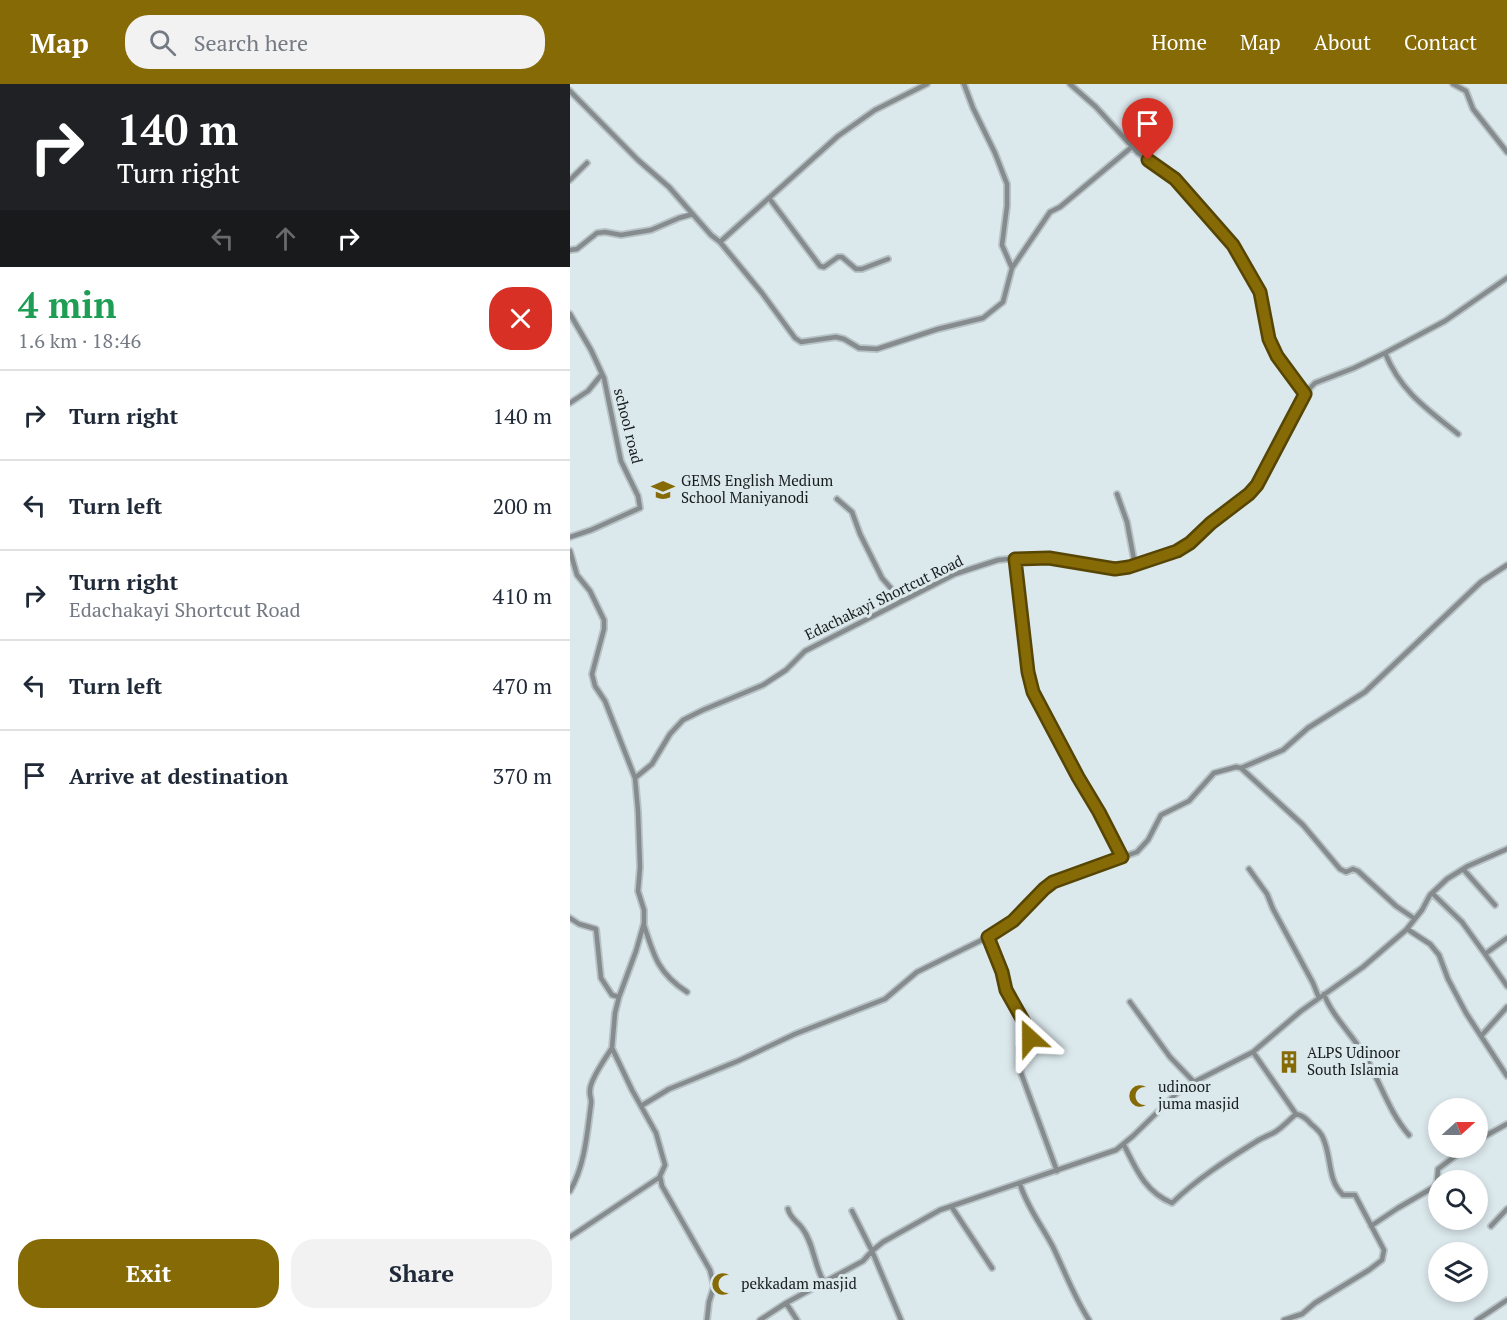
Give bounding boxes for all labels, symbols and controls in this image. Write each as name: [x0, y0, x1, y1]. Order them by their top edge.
search box: [125, 15, 545, 69]
text: Map: [30, 24, 89, 61]
icon: search: [146, 26, 179, 59]
text: Search here: [194, 28, 308, 57]
text: Home: [1151, 28, 1207, 56]
text: Map: [1240, 28, 1281, 56]
text: About: [1314, 28, 1371, 56]
text: Contact: [1404, 28, 1477, 56]
pin: [1122, 98, 1173, 160]
text: 140 m: [117, 101, 238, 157]
icon: arrive: [1131, 107, 1164, 140]
icon: right: [18, 108, 96, 186]
text: Turn right: [117, 155, 240, 191]
icon: left: [206, 222, 239, 255]
icon: ahead: [269, 222, 302, 255]
icon: right: [332, 222, 365, 255]
text: 4 min: [18, 281, 116, 328]
button: close: [489, 287, 552, 350]
text: 1.6 km · 18:46: [18, 327, 141, 354]
street label: school road: [610, 386, 648, 466]
icon: right: [18, 399, 51, 432]
text: Turn right: [69, 401, 178, 430]
text: 140 m: [492, 401, 552, 430]
place label: GEMS English Medium School Maniyanodi: [681, 470, 833, 507]
school or university icon: GEMS English Medium School Maniyanodi: [650, 477, 676, 503]
icon: left: [18, 489, 51, 522]
text: Turn left: [69, 491, 162, 520]
text: 200 m: [492, 491, 552, 520]
street label: Edachakayi Shortcut Road: [801, 550, 966, 644]
text: Turn right: [69, 567, 178, 596]
icon: right: [18, 579, 51, 612]
text: 410 m: [492, 581, 552, 610]
text: Edachakayi Shortcut Road: [69, 596, 301, 623]
icon: left: [18, 669, 51, 702]
text: Turn left: [69, 671, 162, 700]
text: 470 m: [492, 671, 552, 700]
icon: arrive: [18, 759, 51, 792]
text: Arrive at destination: [69, 761, 288, 790]
text: 370 m: [492, 761, 552, 790]
position arrow: [998, 1006, 1062, 1070]
place label: ALPS Udinoor South Islamia: [1307, 1042, 1401, 1079]
building icon: ALPS Udinoor South Islamia: [1276, 1049, 1302, 1075]
place label: udinoor juma masjid: [1158, 1076, 1239, 1113]
mosque icon: udinoor juma masjid: [1127, 1083, 1153, 1109]
north arrow: [1428, 1098, 1488, 1158]
map controls: [1428, 1098, 1488, 1302]
button: search: [1428, 1170, 1488, 1230]
button: Exit: [18, 1239, 279, 1308]
button: Share: [291, 1239, 552, 1308]
button: layers: [1428, 1242, 1488, 1302]
mosque icon: pekkadam masjid: [710, 1271, 736, 1297]
place label: pekkadam masjid: [741, 1273, 857, 1293]

